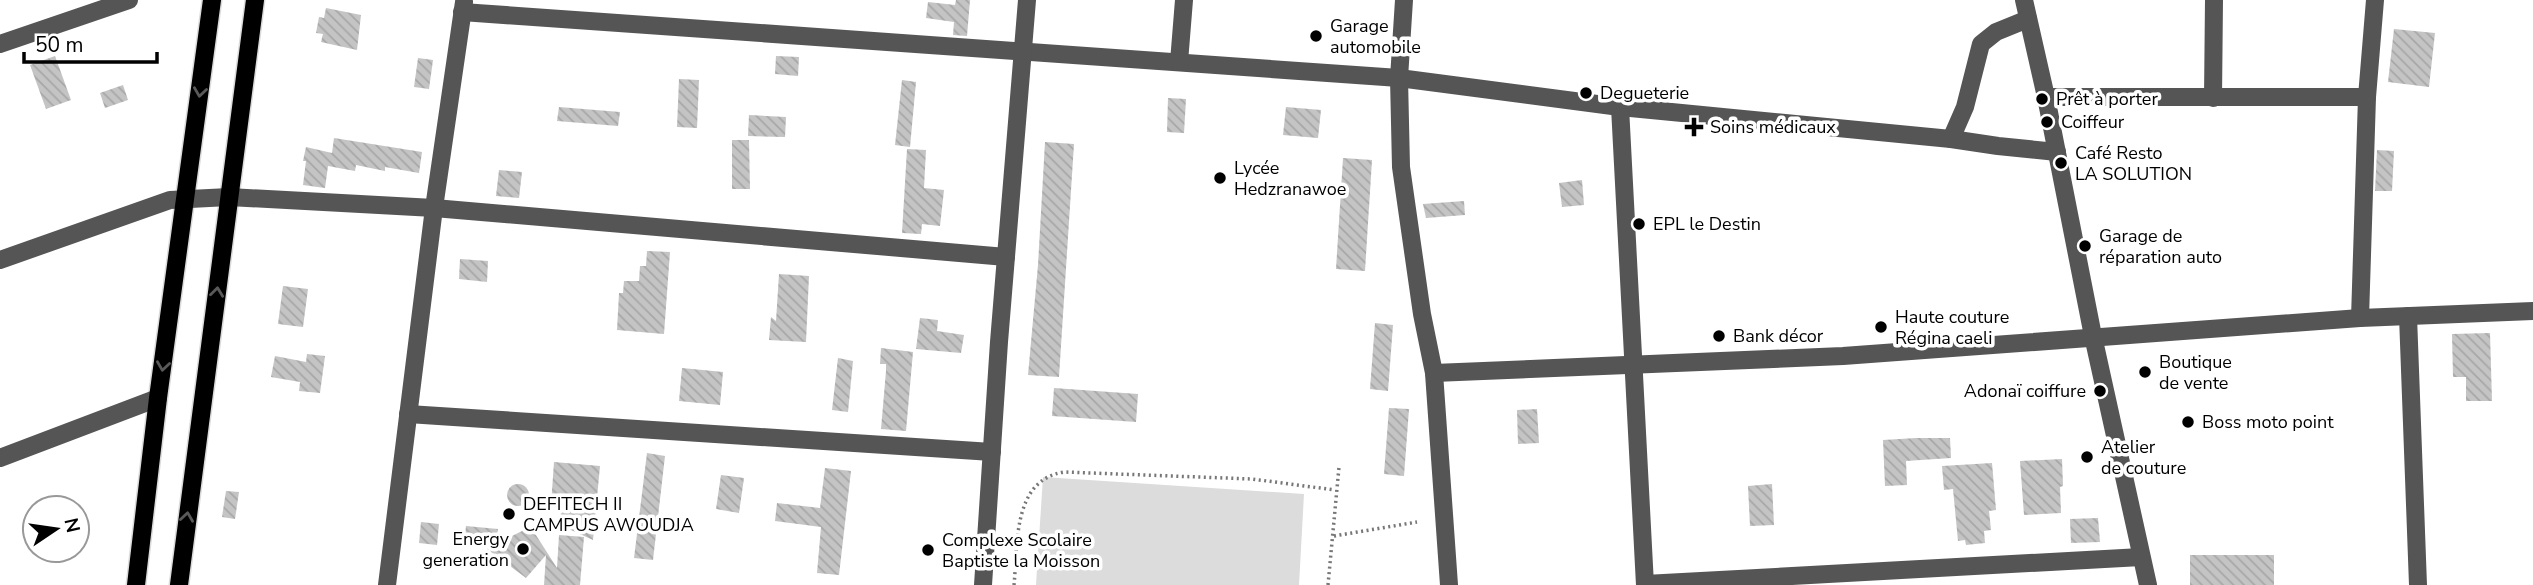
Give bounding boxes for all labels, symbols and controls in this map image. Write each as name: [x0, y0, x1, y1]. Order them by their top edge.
place label: Garage automobile: [1330, 14, 1421, 59]
scale bar: [24, 21, 158, 65]
marker: Garage automobile: [1308, 28, 1324, 44]
text: 50 m: [35, 31, 84, 59]
place label: Degueterie: [1600, 81, 1689, 105]
marker: Degueterie: [1578, 85, 1594, 101]
one-way arrow: [193, 86, 208, 98]
place label: Prêt à porter: [2056, 87, 2158, 111]
marker: Prêt à porter: [2034, 91, 2050, 107]
place label: Coiffeur: [2061, 110, 2125, 134]
marker: Coiffeur: [2039, 114, 2055, 130]
place label: Soins médicaux: [1710, 115, 1836, 139]
marker: Soins médicaux: [1684, 117, 1704, 137]
place label: Café Resto LA SOLUTION: [2075, 141, 2192, 186]
marker: Café Resto LA SOLUTION: [2053, 155, 2069, 171]
place label: Lycée Hedzranawoe: [1234, 156, 1346, 201]
marker: Lycée Hedzranawoe: [1212, 170, 1228, 186]
place label: EPL le Destin: [1653, 212, 1761, 236]
marker: EPL le Destin: [1631, 216, 1647, 232]
place label: Garage de réparation auto: [2099, 224, 2222, 269]
marker: Garage de réparation auto: [2077, 238, 2093, 254]
one-way arrow: [209, 286, 224, 298]
place label: Haute couture Régina caeli: [1895, 305, 2009, 350]
marker: Haute couture Régina caeli: [1873, 319, 1889, 335]
place label: Bank décor: [1733, 324, 1824, 348]
marker: Bank décor: [1711, 328, 1727, 344]
place label: Boutique de vente: [2159, 350, 2232, 395]
one-way arrow: [155, 360, 170, 372]
marker: Boutique de vente: [2137, 364, 2153, 380]
place label: Adonaï coiffure: [1964, 379, 2086, 403]
marker: Adonaï coiffure: [2092, 383, 2108, 399]
place label: Boss moto point: [2202, 410, 2334, 434]
marker: Boss moto point: [2180, 414, 2196, 430]
place label: Atelier de couture: [2101, 435, 2186, 480]
marker: Atelier de couture: [2079, 449, 2095, 465]
place label: DEFITECH II CAMPUS AWOUDJA: [523, 492, 694, 537]
north arrow: [21, 494, 91, 564]
marker: DEFITECH II CAMPUS AWOUDJA: [501, 506, 517, 522]
one-way arrow: [180, 511, 195, 523]
text: N: [57, 516, 86, 535]
place label: Energy generation: [422, 527, 510, 572]
place label: Complexe Scolaire Baptiste la Moisson: [942, 528, 1100, 573]
marker: Energy generation: [515, 541, 531, 557]
marker: Complexe Scolaire Baptiste la Moisson: [920, 542, 936, 558]

